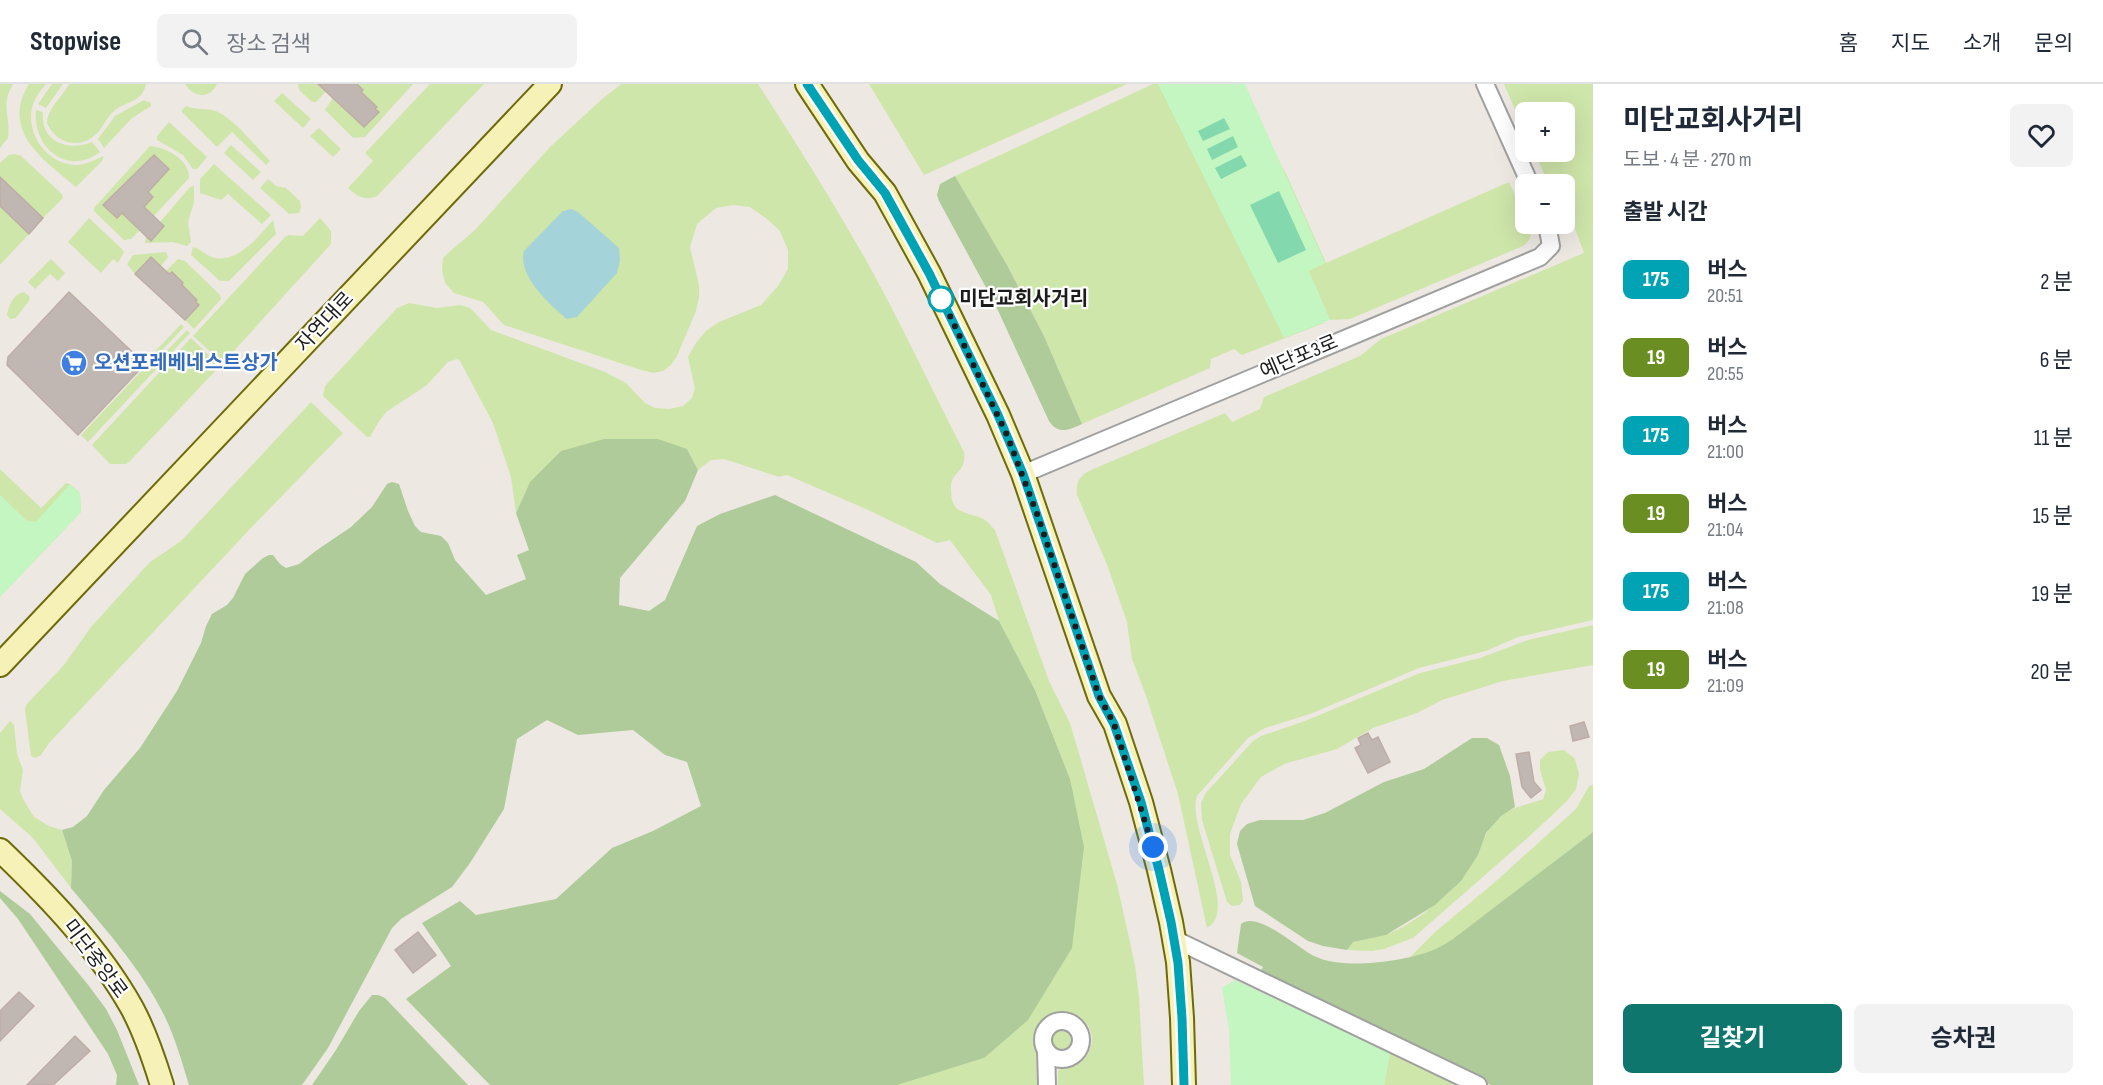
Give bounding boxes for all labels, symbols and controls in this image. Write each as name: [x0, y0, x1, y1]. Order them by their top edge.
search box: [157, 14, 577, 68]
text: Stopwise: [30, 25, 121, 58]
icon: search: [178, 25, 211, 58]
text: 장소 검색: [226, 31, 311, 58]
text: 홈: [1839, 31, 1858, 56]
text: 지도: [1891, 31, 1930, 56]
text: 소개: [1963, 31, 2001, 56]
text: 문의: [2034, 31, 2073, 56]
map controls: [1515, 102, 1575, 234]
button: +: [1515, 102, 1575, 162]
text: 미단교회사거리: [1623, 104, 1803, 137]
button: heart: [2010, 104, 2073, 167]
text: 도보 · 4 분 · 270 m: [1623, 148, 1752, 172]
button: −: [1515, 174, 1575, 234]
text: 출발 시간: [1623, 199, 1707, 226]
text: 버스: [1707, 257, 1747, 284]
text: 175: [1643, 267, 1669, 292]
text: 2 분: [2040, 269, 2073, 296]
text: 20:51: [1707, 284, 1743, 308]
marker: 미단교회사거리: [928, 286, 954, 312]
street label: 자연대로: [291, 287, 359, 357]
place label: 미단교회사거리: [959, 287, 1088, 311]
street label: 예단포3로: [1257, 330, 1341, 384]
text: 버스: [1707, 335, 1747, 362]
text: 19: [1647, 345, 1665, 370]
text: 6 분: [2040, 347, 2073, 374]
supermarket icon: 오션포레베네스트상가: [59, 348, 89, 378]
place label: 오션포레베네스트상가: [94, 351, 278, 375]
text: 20:55: [1707, 362, 1744, 386]
text: 버스: [1707, 413, 1747, 440]
text: 175: [1643, 423, 1669, 448]
text: 11 분: [2034, 425, 2073, 452]
text: 21:00: [1707, 440, 1744, 464]
text: 버스: [1707, 491, 1747, 518]
text: 19: [1647, 501, 1665, 526]
text: 15 분: [2033, 503, 2073, 530]
text: 21:04: [1707, 518, 1743, 542]
text: 버스: [1707, 569, 1747, 596]
text: 175: [1643, 579, 1669, 604]
text: 19 분: [2032, 581, 2073, 608]
text: 21:08: [1707, 596, 1744, 620]
text: 버스: [1707, 647, 1747, 674]
text: 19: [1647, 657, 1665, 682]
text: 20 분: [2030, 659, 2073, 686]
text: 21:09: [1707, 674, 1744, 698]
your location: [1138, 832, 1168, 862]
street label: 미단중앙로: [58, 915, 132, 1003]
button: 길찾기: [1623, 1004, 1842, 1073]
button: 승차권: [1854, 1004, 2073, 1073]

